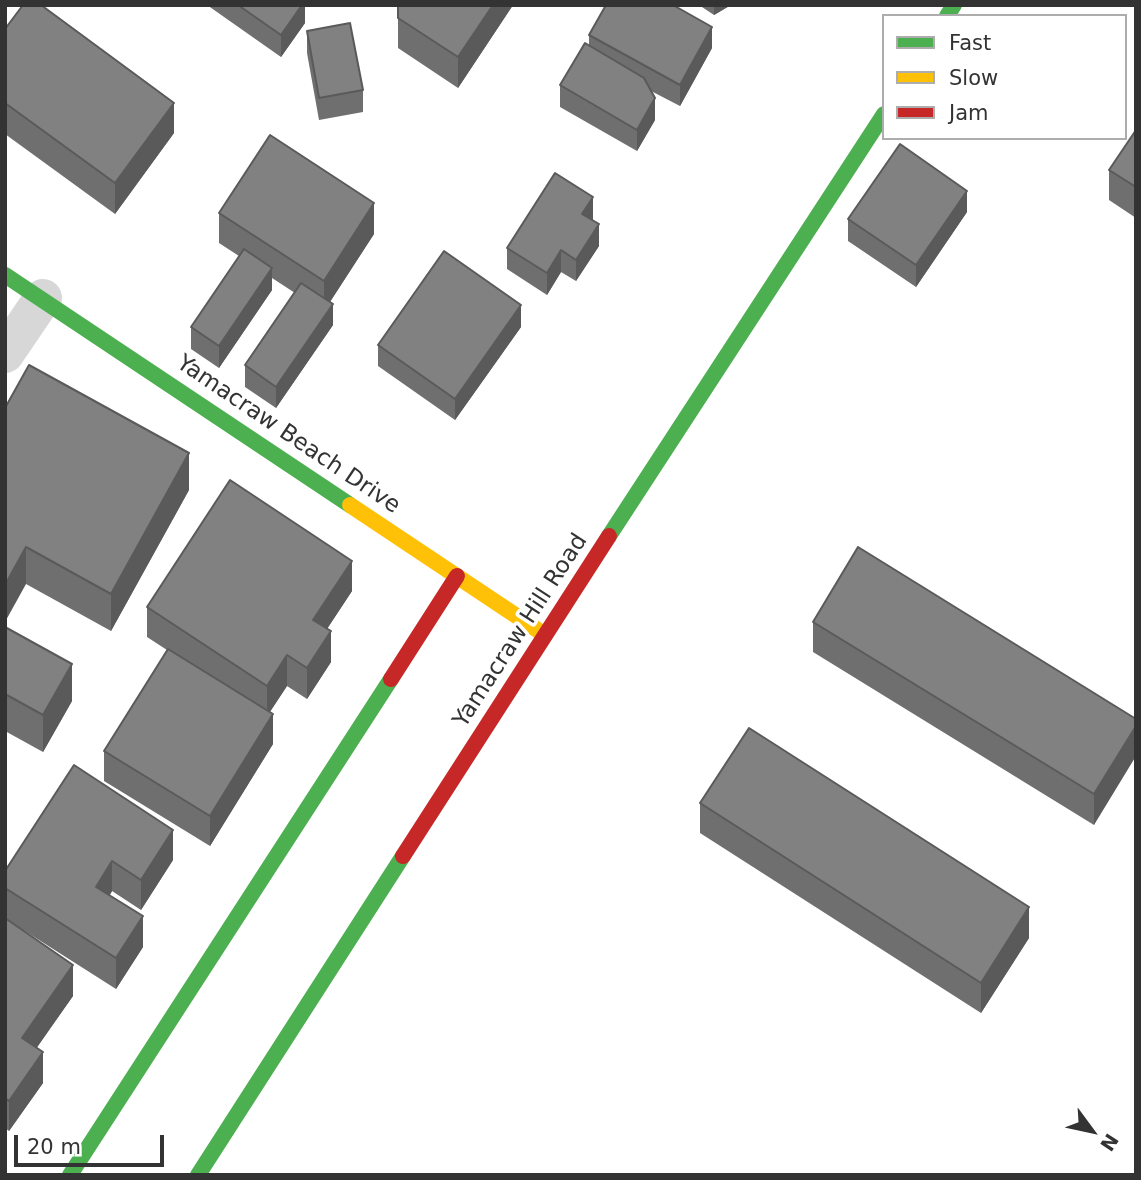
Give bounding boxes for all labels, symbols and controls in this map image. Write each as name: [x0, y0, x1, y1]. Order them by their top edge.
legend: [882, 14, 1127, 140]
text: Fast: [949, 31, 991, 55]
text: Slow: [949, 66, 998, 90]
text: Jam: [949, 101, 989, 125]
street label: Yamacraw Beach Drive: [171, 350, 405, 520]
street label: Yamacraw Hill Road: [448, 529, 594, 733]
north arrow: [1057, 1096, 1127, 1166]
scale bar: [18, 1120, 168, 1164]
text: N: [1096, 1130, 1123, 1155]
text: 20 m: [27, 1135, 81, 1159]

